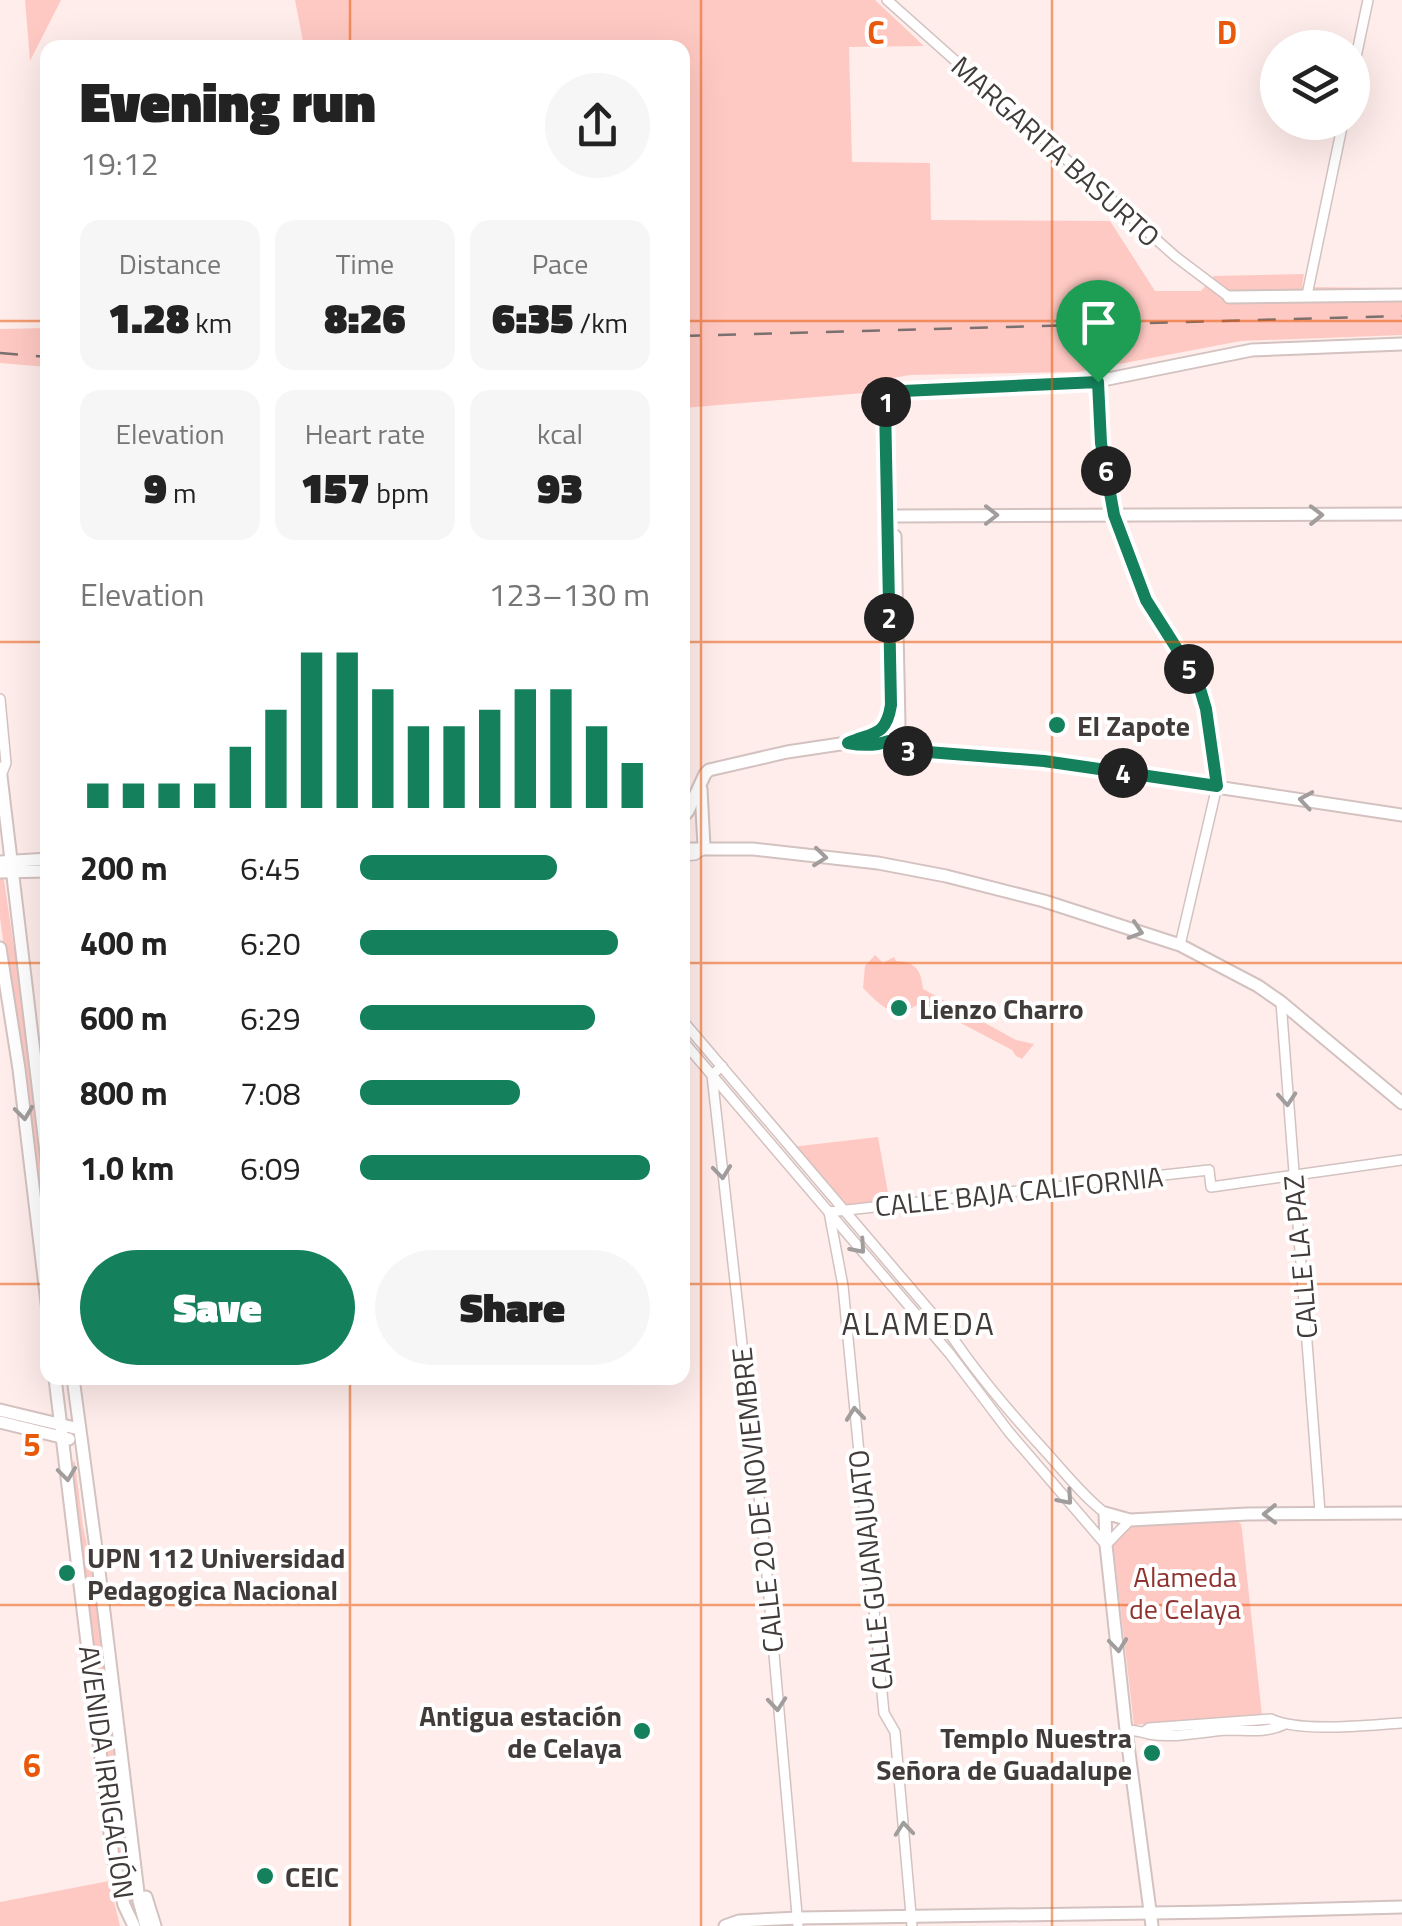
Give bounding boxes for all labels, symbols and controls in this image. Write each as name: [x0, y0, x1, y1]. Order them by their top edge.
text: C: [867, 8, 885, 56]
text: D: [1217, 8, 1237, 56]
map controls: [1260, 30, 1370, 140]
button: layers: [1260, 30, 1370, 140]
street label: MARGARITA BASURTO: [942, 45, 1170, 257]
text: Evening run: [80, 60, 376, 143]
button: share: [545, 73, 650, 178]
text: 19:12: [80, 139, 159, 187]
text: Distance: [119, 242, 221, 285]
text: Time: [336, 242, 394, 285]
text: Pace: [532, 242, 588, 285]
pin: [1056, 280, 1141, 383]
text: 1.28: [108, 285, 189, 349]
text: 8:26: [324, 285, 406, 349]
text: 6:35: [492, 285, 573, 349]
icon: arrive: [1071, 295, 1126, 350]
text: km: [189, 301, 232, 344]
text: /km: [573, 301, 628, 344]
pin: 1: [861, 377, 911, 427]
text: 1: [878, 380, 894, 423]
text: Elevation: [116, 412, 224, 455]
text: Heart rate: [305, 412, 425, 455]
text: kcal: [537, 412, 583, 455]
pin: 6: [1081, 446, 1131, 496]
text: 6: [1098, 449, 1114, 492]
text: 9: [144, 455, 167, 519]
text: 157: [301, 455, 370, 519]
text: 93: [537, 455, 583, 519]
text: m: [167, 471, 196, 514]
text: bpm: [370, 471, 429, 514]
one-way arrow: [984, 504, 1000, 526]
one-way arrow: [1309, 505, 1325, 526]
text: Elevation: [80, 570, 204, 618]
text: 123–130 m: [488, 570, 650, 618]
pin: 2: [864, 593, 914, 643]
text: 2: [881, 596, 897, 639]
pin: 5: [1164, 644, 1214, 694]
text: 5: [1181, 647, 1197, 690]
place label: El Zapote: [1077, 704, 1190, 747]
marker: El Zapote: [1046, 714, 1068, 736]
pin: 3: [883, 726, 933, 776]
text: 3: [900, 729, 916, 772]
pin: 4: [1098, 748, 1148, 798]
text: 4: [1115, 751, 1131, 794]
one-way arrow: [1297, 790, 1314, 811]
text: 200 m: [80, 844, 168, 892]
text: 6:45: [240, 844, 301, 892]
one-way arrow: [812, 846, 828, 867]
text: 400 m: [80, 919, 168, 967]
text: 6:20: [240, 919, 301, 967]
one-way arrow: [1126, 919, 1143, 939]
place label: Lienzo Charro: [919, 987, 1084, 1030]
text: 600 m: [80, 994, 168, 1042]
text: 6:29: [240, 994, 301, 1042]
marker: Lienzo Charro: [888, 997, 910, 1019]
text: 800 m: [80, 1069, 168, 1117]
text: 7:08: [240, 1069, 301, 1117]
one-way arrow: [1276, 1092, 1297, 1108]
one-way arrow: [13, 1106, 34, 1122]
text: 1.0 km: [80, 1144, 174, 1192]
text: 6:09: [240, 1144, 301, 1192]
street label: CALLE BAJA CALIFORNIA: [873, 1154, 1166, 1228]
one-way arrow: [711, 1165, 733, 1181]
street label: CALLE LA PAZ: [1271, 1173, 1329, 1341]
one-way arrow: [848, 1236, 866, 1254]
button: Save: [80, 1250, 355, 1365]
button: Share: [375, 1250, 650, 1365]
district label: ALAMEDA: [842, 1299, 996, 1347]
street label: CALLE 20 DE NOVIEMBRE: [720, 1345, 794, 1655]
one-way arrow: [845, 1405, 866, 1421]
text: 5: [23, 1420, 41, 1468]
street label: CALLE GUANAJUATO: [836, 1448, 904, 1692]
one-way arrow: [56, 1467, 77, 1483]
one-way arrow: [1054, 1486, 1072, 1505]
one-way arrow: [1261, 1503, 1277, 1524]
place label: UPN 112 Universidad Pedagogica Nacional: [87, 1536, 345, 1611]
park label: Alameda de Celaya: [1129, 1555, 1241, 1630]
marker: UPN 112 Universidad Pedagogica Nacional: [56, 1562, 78, 1584]
one-way arrow: [1106, 1638, 1128, 1654]
street label: AVENIDA IRRIGACIÓN: [68, 1643, 146, 1901]
place label: Antigua estación de Celaya: [419, 1694, 622, 1769]
one-way arrow: [766, 1697, 788, 1713]
place label: Templo Nuestra Señora de Guadalupe: [876, 1716, 1132, 1791]
marker: Antigua estación de Celaya: [631, 1720, 653, 1742]
text: 6: [23, 1741, 41, 1789]
marker: Templo Nuestra Señora de Guadalupe: [1141, 1742, 1163, 1764]
one-way arrow: [894, 1820, 915, 1836]
place label: CEIC: [285, 1855, 339, 1898]
marker: CEIC: [254, 1865, 276, 1887]

